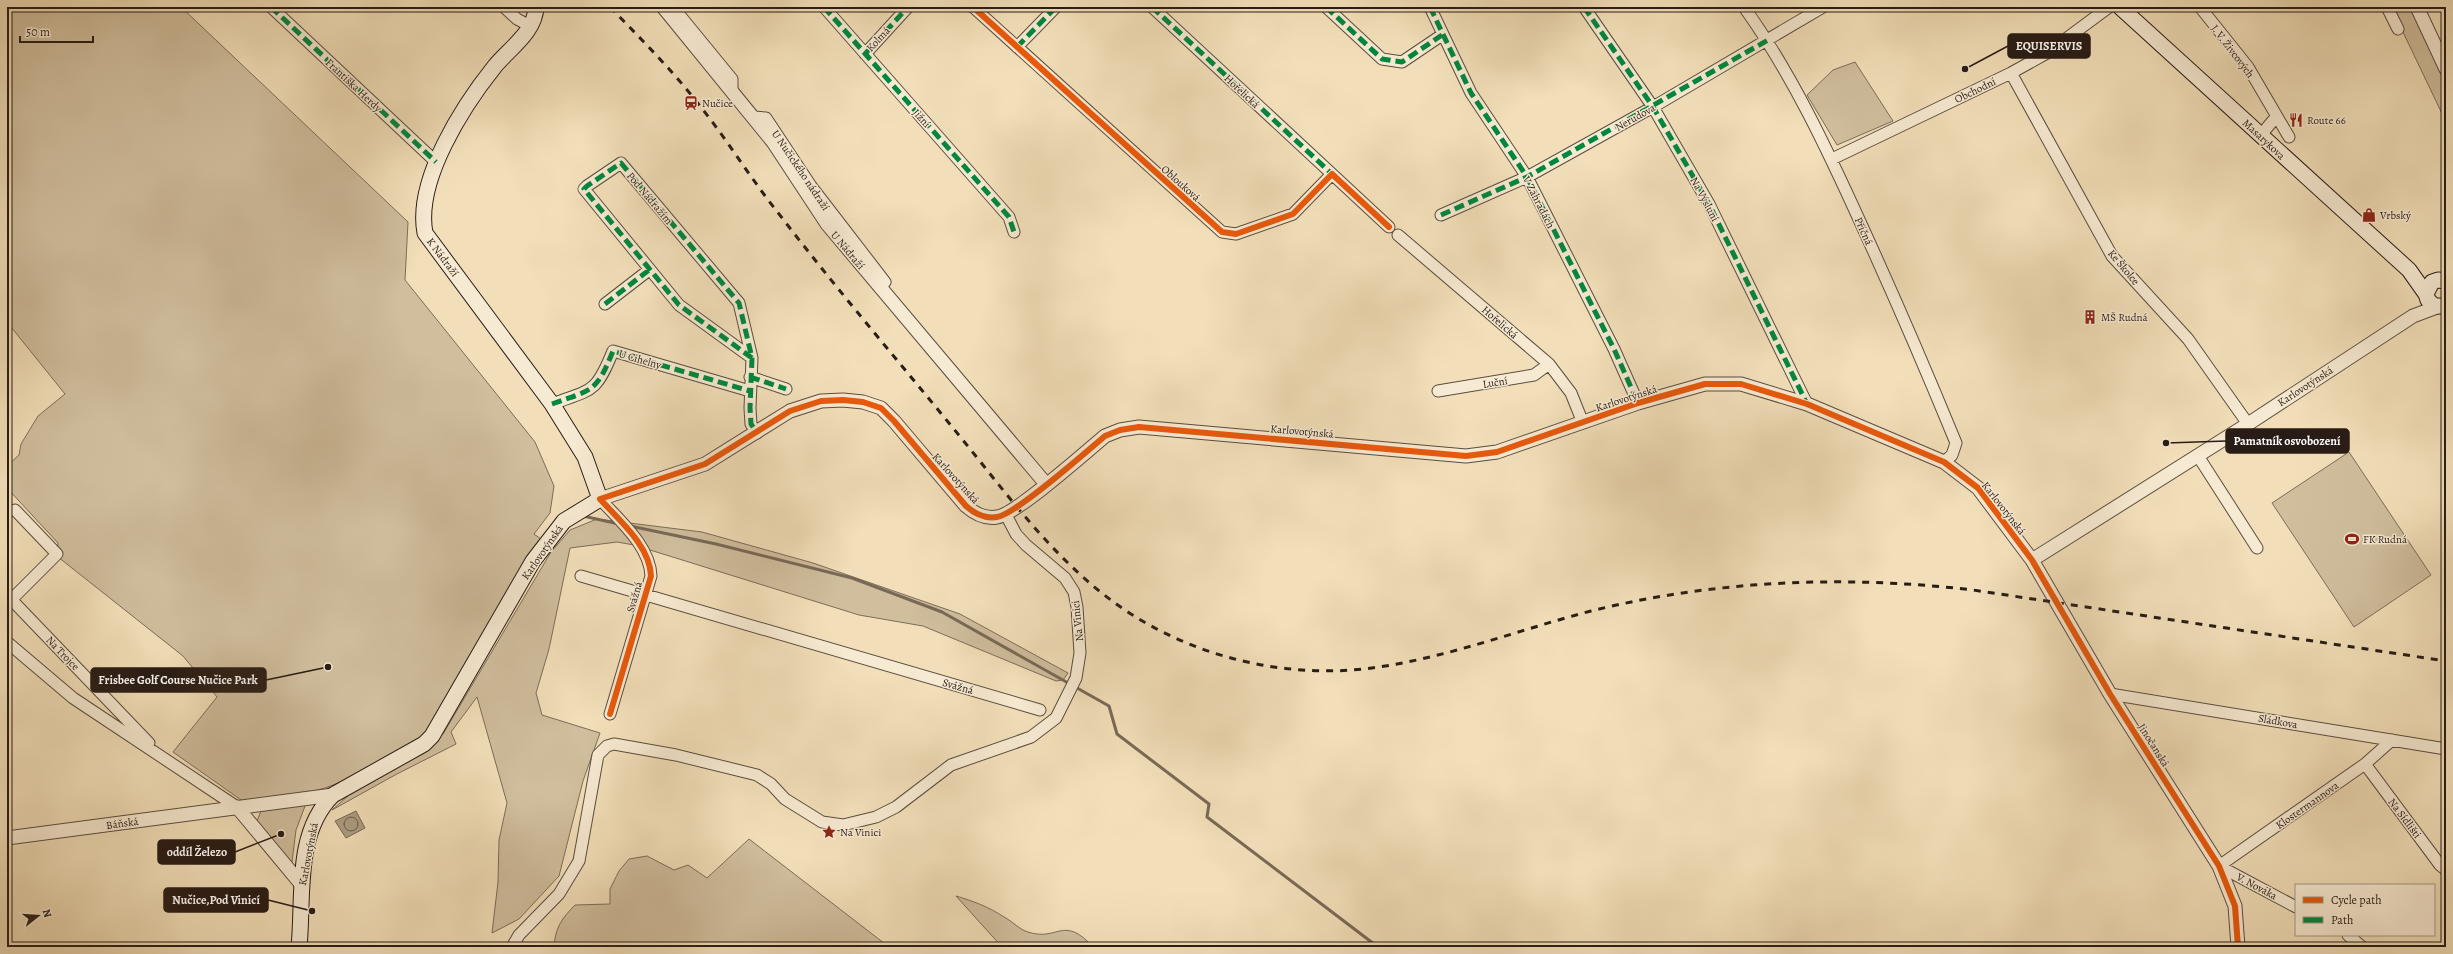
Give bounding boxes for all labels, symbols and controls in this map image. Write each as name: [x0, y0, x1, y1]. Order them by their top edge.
scale bar: [20, 18, 93, 44]
street label: J. V. Živcových: [2208, 22, 2258, 81]
street label: Kolmá: [863, 23, 894, 55]
text: 50 m: [26, 24, 50, 40]
callout: EQUISERVIS: [2008, 34, 2090, 58]
text: EQUISERVIS: [2016, 38, 2082, 54]
street label: Františka Herdy: [322, 55, 385, 116]
street label: Hořelická: [1221, 71, 1263, 112]
street label: Obchodní: [1952, 74, 1998, 107]
station icon: Nučice: [683, 95, 699, 111]
place label: Nučice: [702, 96, 733, 111]
street label: Nerudova: [1612, 100, 1659, 135]
street label: Jižní: [909, 106, 934, 131]
restaurant icon: Route 66: [2288, 112, 2304, 128]
place label: Route 66: [2307, 113, 2346, 128]
street label: Masarykova: [2239, 116, 2289, 164]
street label: U Nučického nádraží: [768, 127, 833, 213]
street label: Oblouková: [1158, 162, 1204, 205]
street label: Pod Nádražím: [623, 169, 676, 228]
street label: V Zahradách: [1518, 173, 1558, 231]
street label: Na Výsluní: [1687, 174, 1723, 224]
shop icon: Vrbský: [2361, 207, 2377, 223]
place label: Vrbský: [2379, 208, 2411, 223]
street label: Příčná: [1851, 215, 1877, 248]
street label: U Nádraží: [827, 228, 868, 273]
street label: K Nádraží: [423, 235, 462, 280]
street label: Ke Školce: [2104, 246, 2143, 288]
street label: Hořelická: [1478, 302, 1522, 343]
building icon: MŠ Rudná: [2082, 309, 2098, 325]
place label: MŠ Rudná: [2101, 310, 2149, 325]
street label: U Cihelny: [617, 346, 663, 373]
street label: Karlovotýnská: [2274, 362, 2337, 410]
street label: Luční: [1481, 373, 1509, 392]
street label: Karlovotýnská: [1594, 381, 1660, 415]
street label: Karlovotýnská: [1270, 421, 1335, 442]
callout: Pamatník osvobození: [2226, 429, 2349, 453]
text: Pamatník osvobození: [2233, 433, 2341, 449]
street label: Karlovotýnská: [929, 450, 983, 508]
street label: Karlovotýnská: [1978, 479, 2030, 539]
street label: Karlovotýnská: [518, 521, 567, 583]
sports icon: FK Rudná: [2344, 531, 2360, 547]
place label: FK Rudná: [2363, 532, 2408, 547]
street label: Svážná: [623, 579, 646, 614]
street label: Na Vinici: [1068, 600, 1087, 642]
street label: Na Trojce: [43, 633, 83, 674]
callout: Frisbee Golf Course Nučice Park: [91, 668, 266, 692]
text: Frisbee Golf Course Nučice Park: [98, 672, 258, 688]
street label: Svážná: [941, 675, 976, 698]
street label: Sládkova: [2257, 711, 2300, 732]
street label: Jinočanská: [2134, 721, 2173, 771]
street label: Klostermannova: [2273, 778, 2343, 833]
street label: Na Sídlišti: [2385, 795, 2425, 841]
street label: Báňská: [105, 814, 140, 833]
street label: Karlovotýnská: [295, 821, 322, 887]
place icon: Na Vinici: [821, 824, 837, 840]
place label: Na Vinici: [840, 825, 881, 840]
callout: oddíl Železo: [158, 840, 235, 864]
text: oddíl Železo: [167, 844, 227, 860]
street label: V. Nováka: [2233, 869, 2281, 904]
legend: [2295, 884, 2435, 936]
callout: Nučice,Pod Vinicí: [164, 888, 268, 912]
text: Nučice,Pod Vinicí: [172, 892, 260, 908]
text: Cycle path: [2331, 892, 2382, 908]
north arrow: [18, 896, 58, 936]
text: N: [39, 907, 55, 919]
text: Path: [2331, 912, 2354, 928]

